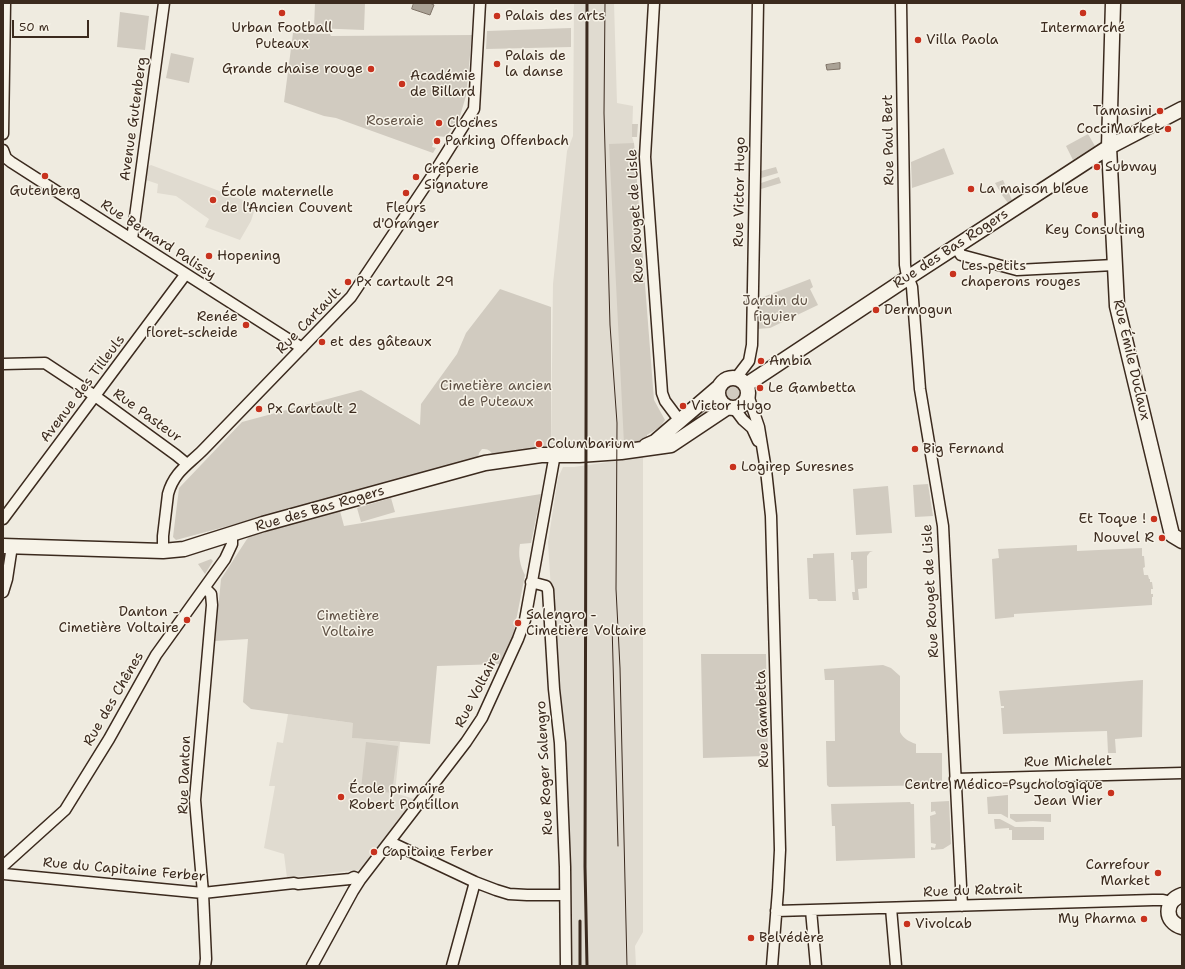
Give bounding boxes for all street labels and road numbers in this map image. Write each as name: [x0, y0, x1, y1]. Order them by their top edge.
street label: Avenue Gutenberg: [117, 56, 151, 182]
street label: Rue Paul Bert: [880, 94, 898, 186]
street label: Rue Victor Hugo: [731, 137, 749, 247]
street label: Rue Rouget de Lisle: [624, 149, 648, 283]
street label: Rue Bernard Palissy: [97, 196, 219, 284]
street label: Rue des Bas Rogers: [890, 206, 1012, 292]
street label: Rue Cartault: [273, 284, 345, 358]
street label: Rue Émile Duclaux: [1109, 298, 1153, 422]
street label: Avenue des Tilleuls: [37, 332, 129, 446]
street label: Rue Pasteur: [109, 385, 185, 447]
street label: Rue des Bas Rogers: [253, 483, 387, 535]
street label: Rue Rouget de Lisle: [919, 524, 943, 658]
street label: Rue des Chênes: [80, 649, 148, 749]
street label: Rue Voltaire: [452, 649, 504, 731]
street label: Rue Gambetta: [753, 670, 773, 768]
street label: Rue Roger Salengro: [533, 700, 557, 836]
street label: Rue Danton: [175, 735, 195, 815]
street label: Rue Michelet: [1024, 753, 1112, 771]
street label: Rue du Capitaine Ferber: [42, 855, 206, 885]
street label: Rue du Ratrait: [923, 881, 1023, 901]

